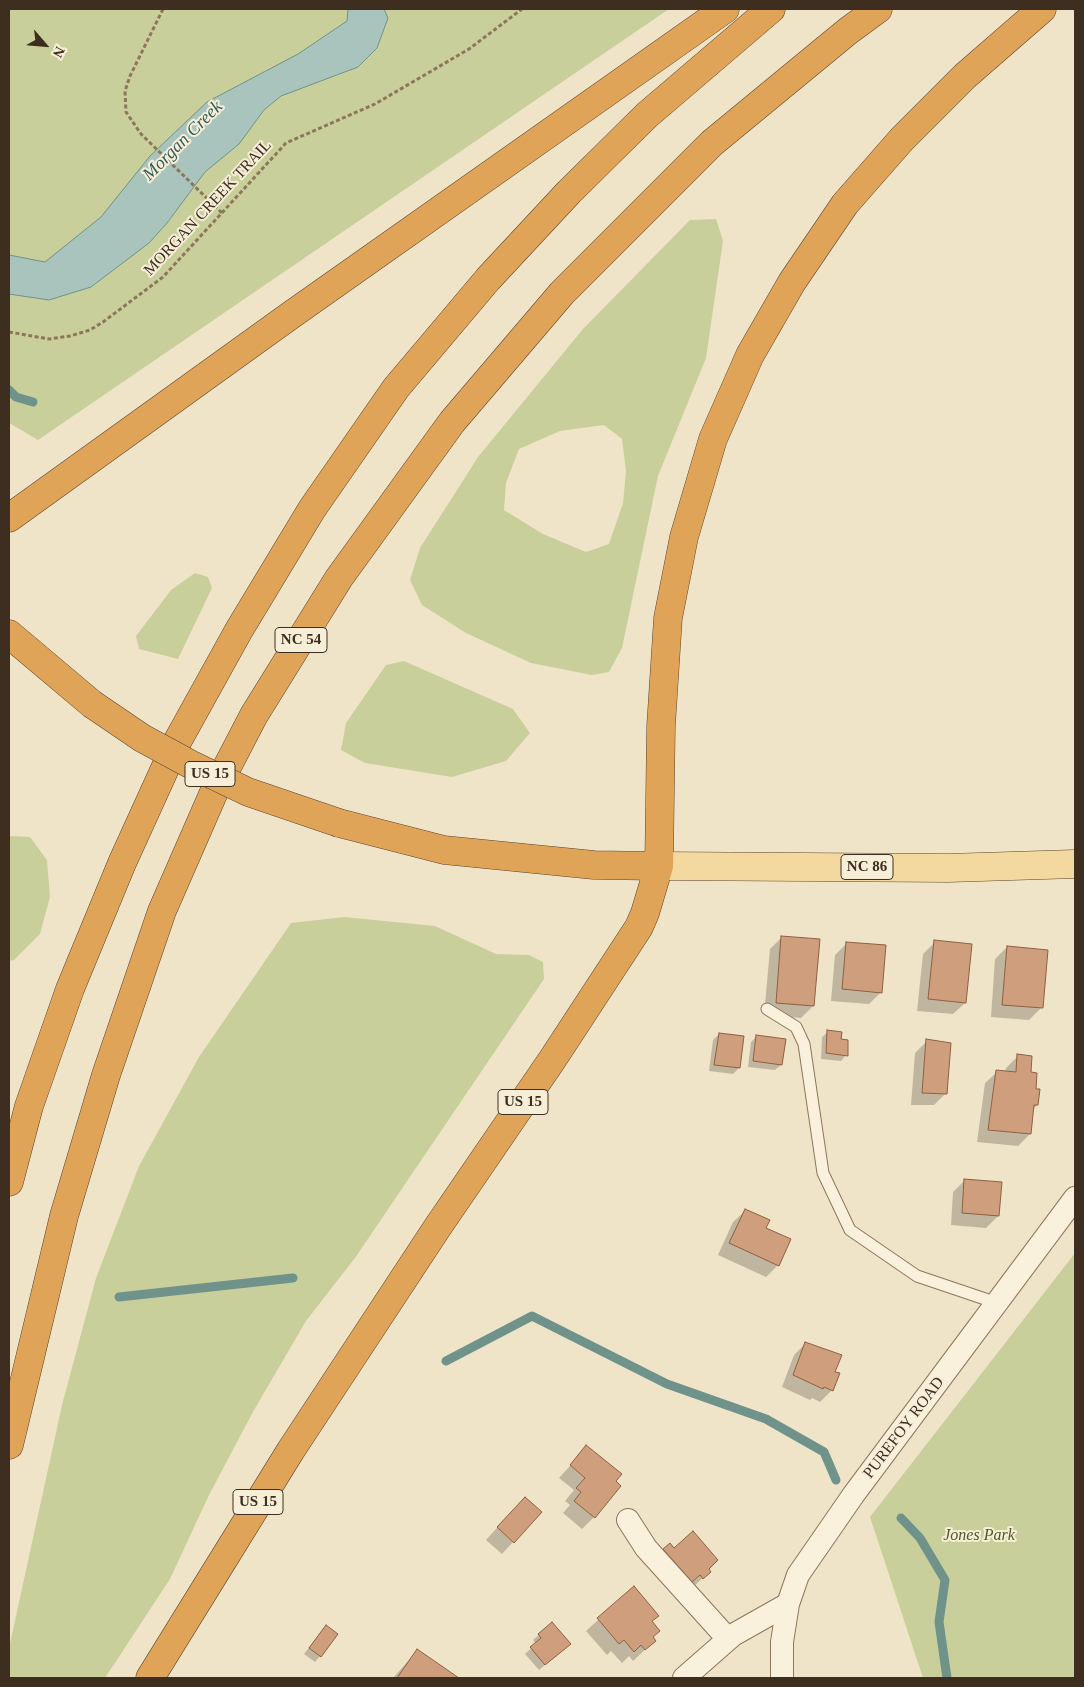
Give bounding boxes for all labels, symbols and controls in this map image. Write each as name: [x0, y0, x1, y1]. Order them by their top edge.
north arrow: [20, 20, 70, 70]
text: N: [50, 44, 68, 60]
water label: Morgan Creek: [139, 97, 227, 185]
street label: MORGAN CREEK TRAIL: [140, 136, 276, 280]
road number: NC 54: [275, 628, 327, 652]
road number: US 15: [185, 762, 235, 786]
road number: NC 86: [841, 854, 893, 880]
road number: US 15: [498, 1090, 548, 1114]
street label: PUREFOY ROAD: [860, 1373, 948, 1483]
road number: US 15: [233, 1490, 283, 1514]
park label: Jones Park: [943, 1526, 1015, 1546]

